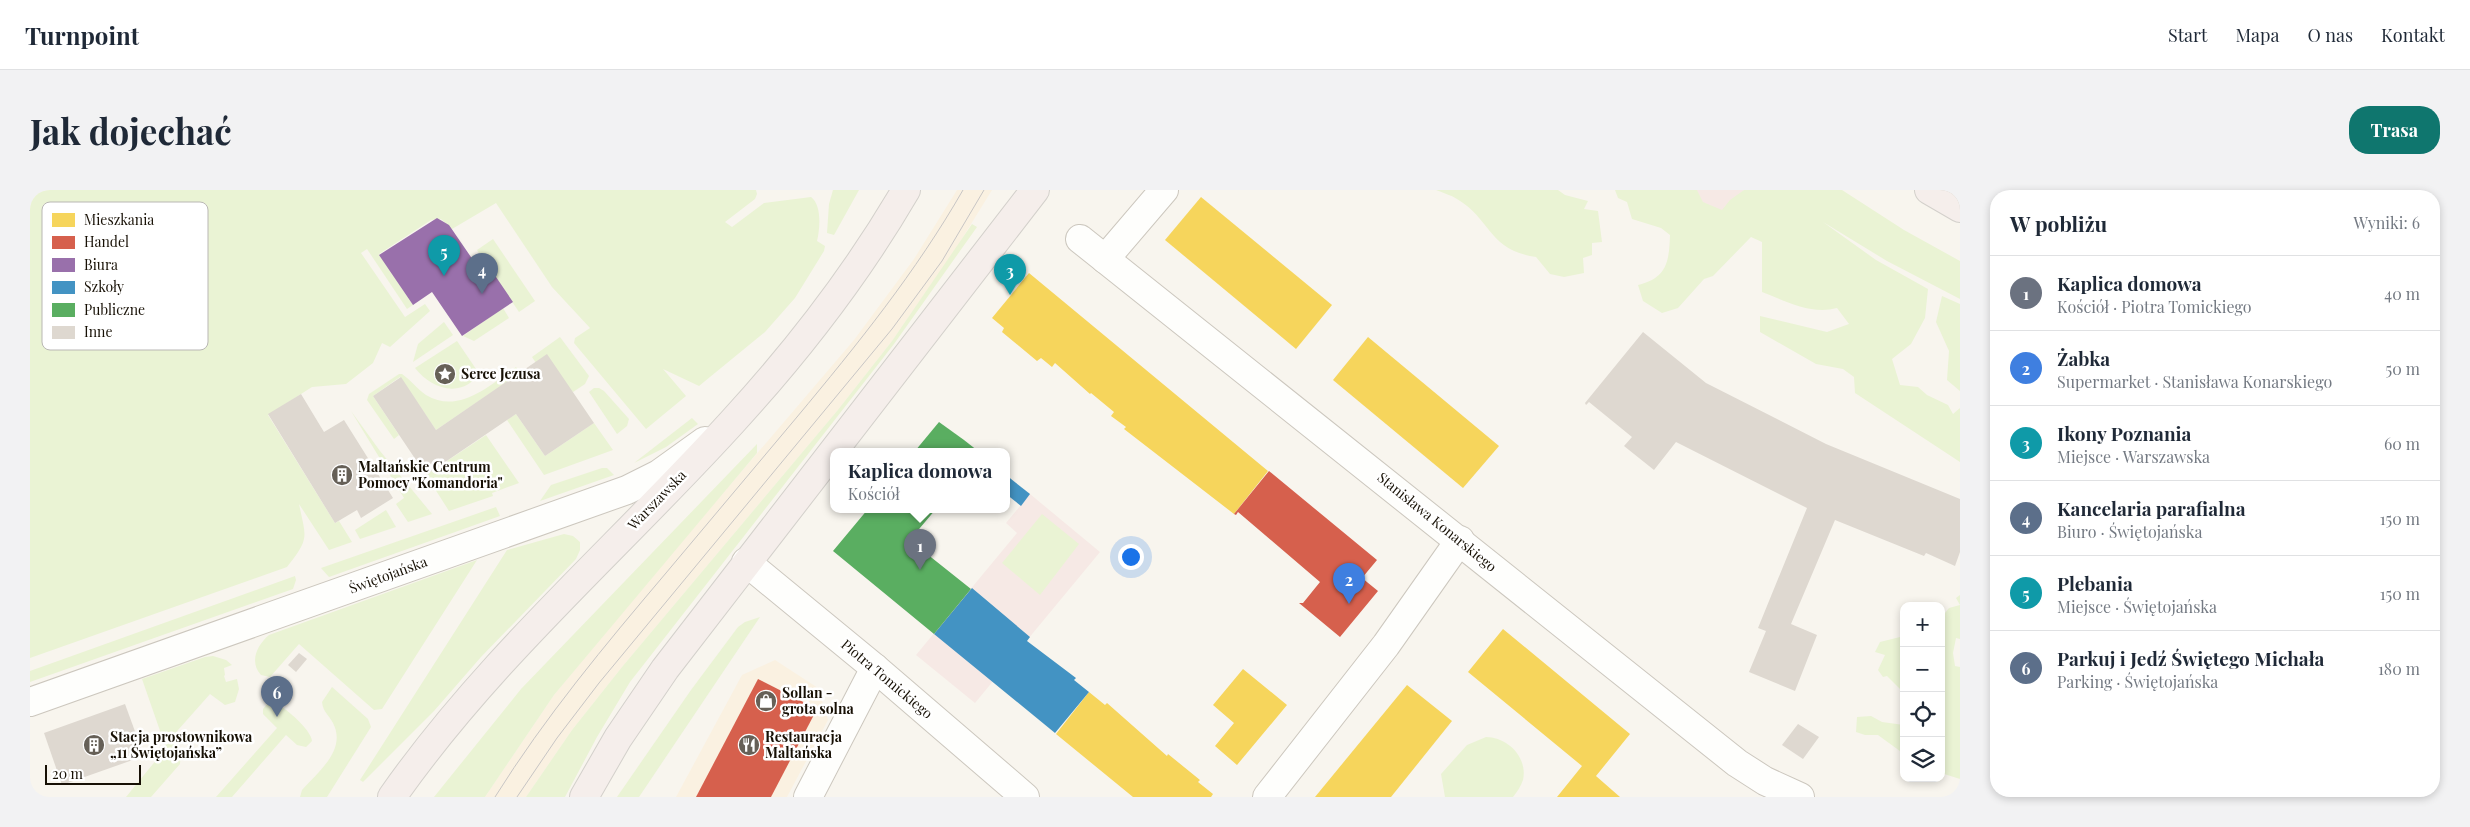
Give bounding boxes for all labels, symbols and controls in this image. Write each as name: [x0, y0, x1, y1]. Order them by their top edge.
text: Turnpoint: [25, 19, 139, 51]
text: Start: [2168, 23, 2207, 47]
text: Mapa: [2235, 23, 2279, 47]
text: O nas: [2307, 23, 2353, 47]
text: Kontakt: [2381, 23, 2445, 47]
button: Trasa: [2349, 106, 2440, 154]
text: Jak dojechać: [30, 107, 232, 154]
legend: [42, 202, 208, 350]
text: W pobliżu: [2010, 209, 2107, 237]
text: Mieszkania: [84, 210, 154, 229]
text: Wyniki: 6: [2354, 212, 2420, 233]
text: Handel: [84, 232, 129, 251]
pin: 5: [428, 235, 460, 276]
pin: 4: [466, 253, 498, 294]
pin: 3: [994, 254, 1026, 295]
text: Biura: [84, 255, 118, 274]
text: Kaplica domowa: [2057, 270, 2202, 296]
text: Szkoły: [84, 277, 124, 296]
text: 1: [2023, 283, 2029, 304]
text: 40 m: [2384, 283, 2420, 304]
text: Kościół · Piotra Tomickiego: [2057, 296, 2252, 317]
text: Publiczne: [84, 300, 145, 319]
text: Inne: [84, 322, 113, 341]
text: Żabka: [2057, 345, 2110, 371]
text: 2: [2022, 358, 2030, 379]
text: 50 m: [2386, 358, 2420, 379]
place icon: Serce Jezusa: [433, 362, 457, 386]
place label: Serce Jezusa: [461, 364, 541, 383]
text: Supermarket · Stanisława Konarskiego: [2057, 371, 2332, 392]
text: Ikony Poznania: [2057, 420, 2191, 446]
text: 3: [2022, 433, 2030, 454]
text: 60 m: [2384, 433, 2420, 454]
text: Miejsce · Warszawska: [2057, 446, 2210, 467]
popup: [830, 448, 1010, 513]
place label: Maltańskie Centrum Pomocy "Komandoria": [358, 457, 503, 492]
text: Kaplica domowa: [848, 457, 992, 483]
building icon: Maltańskie Centrum Pomocy "Komandoria": [330, 463, 354, 487]
street label: Warszawska: [623, 466, 690, 534]
street label: Stanisława Konarskiego: [1374, 467, 1501, 576]
text: Kościół: [848, 483, 900, 504]
text: Kancelaria parafialna: [2057, 495, 2246, 521]
text: 4: [2022, 508, 2030, 529]
text: 150 m: [2380, 508, 2420, 529]
text: Biuro · Świętojańska: [2057, 521, 2202, 542]
pin: 1: [904, 529, 936, 570]
your location: [1118, 544, 1144, 570]
street label: Świętojańska: [346, 552, 430, 597]
pin: 2: [1333, 563, 1365, 604]
text: Plebania: [2057, 570, 2133, 596]
text: 5: [2022, 583, 2030, 604]
text: 150 m: [2380, 583, 2420, 604]
text: Miejsce · Świętojańska: [2057, 596, 2217, 617]
map controls: [1900, 602, 1945, 782]
button: +: [1900, 602, 1945, 647]
street label: Piotra Tomickiego: [838, 635, 937, 723]
text: Parkuj i Jedź Świętego Michała: [2057, 645, 2324, 671]
button: −: [1900, 647, 1945, 692]
text: 6: [2022, 658, 2030, 679]
text: 180 m: [2378, 658, 2420, 679]
text: Parking · Świętojańska: [2057, 671, 2218, 692]
pin: 6: [261, 676, 293, 717]
place label: Sollan - grota solna: [782, 683, 855, 718]
shop icon: Sollan - grota solna: [754, 689, 778, 713]
button: locate: [1900, 692, 1945, 737]
place label: Stacja prostownikowa „11 Świętojańska”: [110, 727, 253, 762]
place label: Restauracja Maltańska: [765, 727, 843, 762]
building icon: Stacja prostownikowa „11 Świętojańska”: [82, 733, 106, 757]
restaurant icon: Restauracja Maltańska: [737, 733, 761, 757]
button: layers: [1900, 737, 1945, 782]
scale bar: [45, 762, 141, 785]
text: 20 m: [52, 764, 83, 783]

